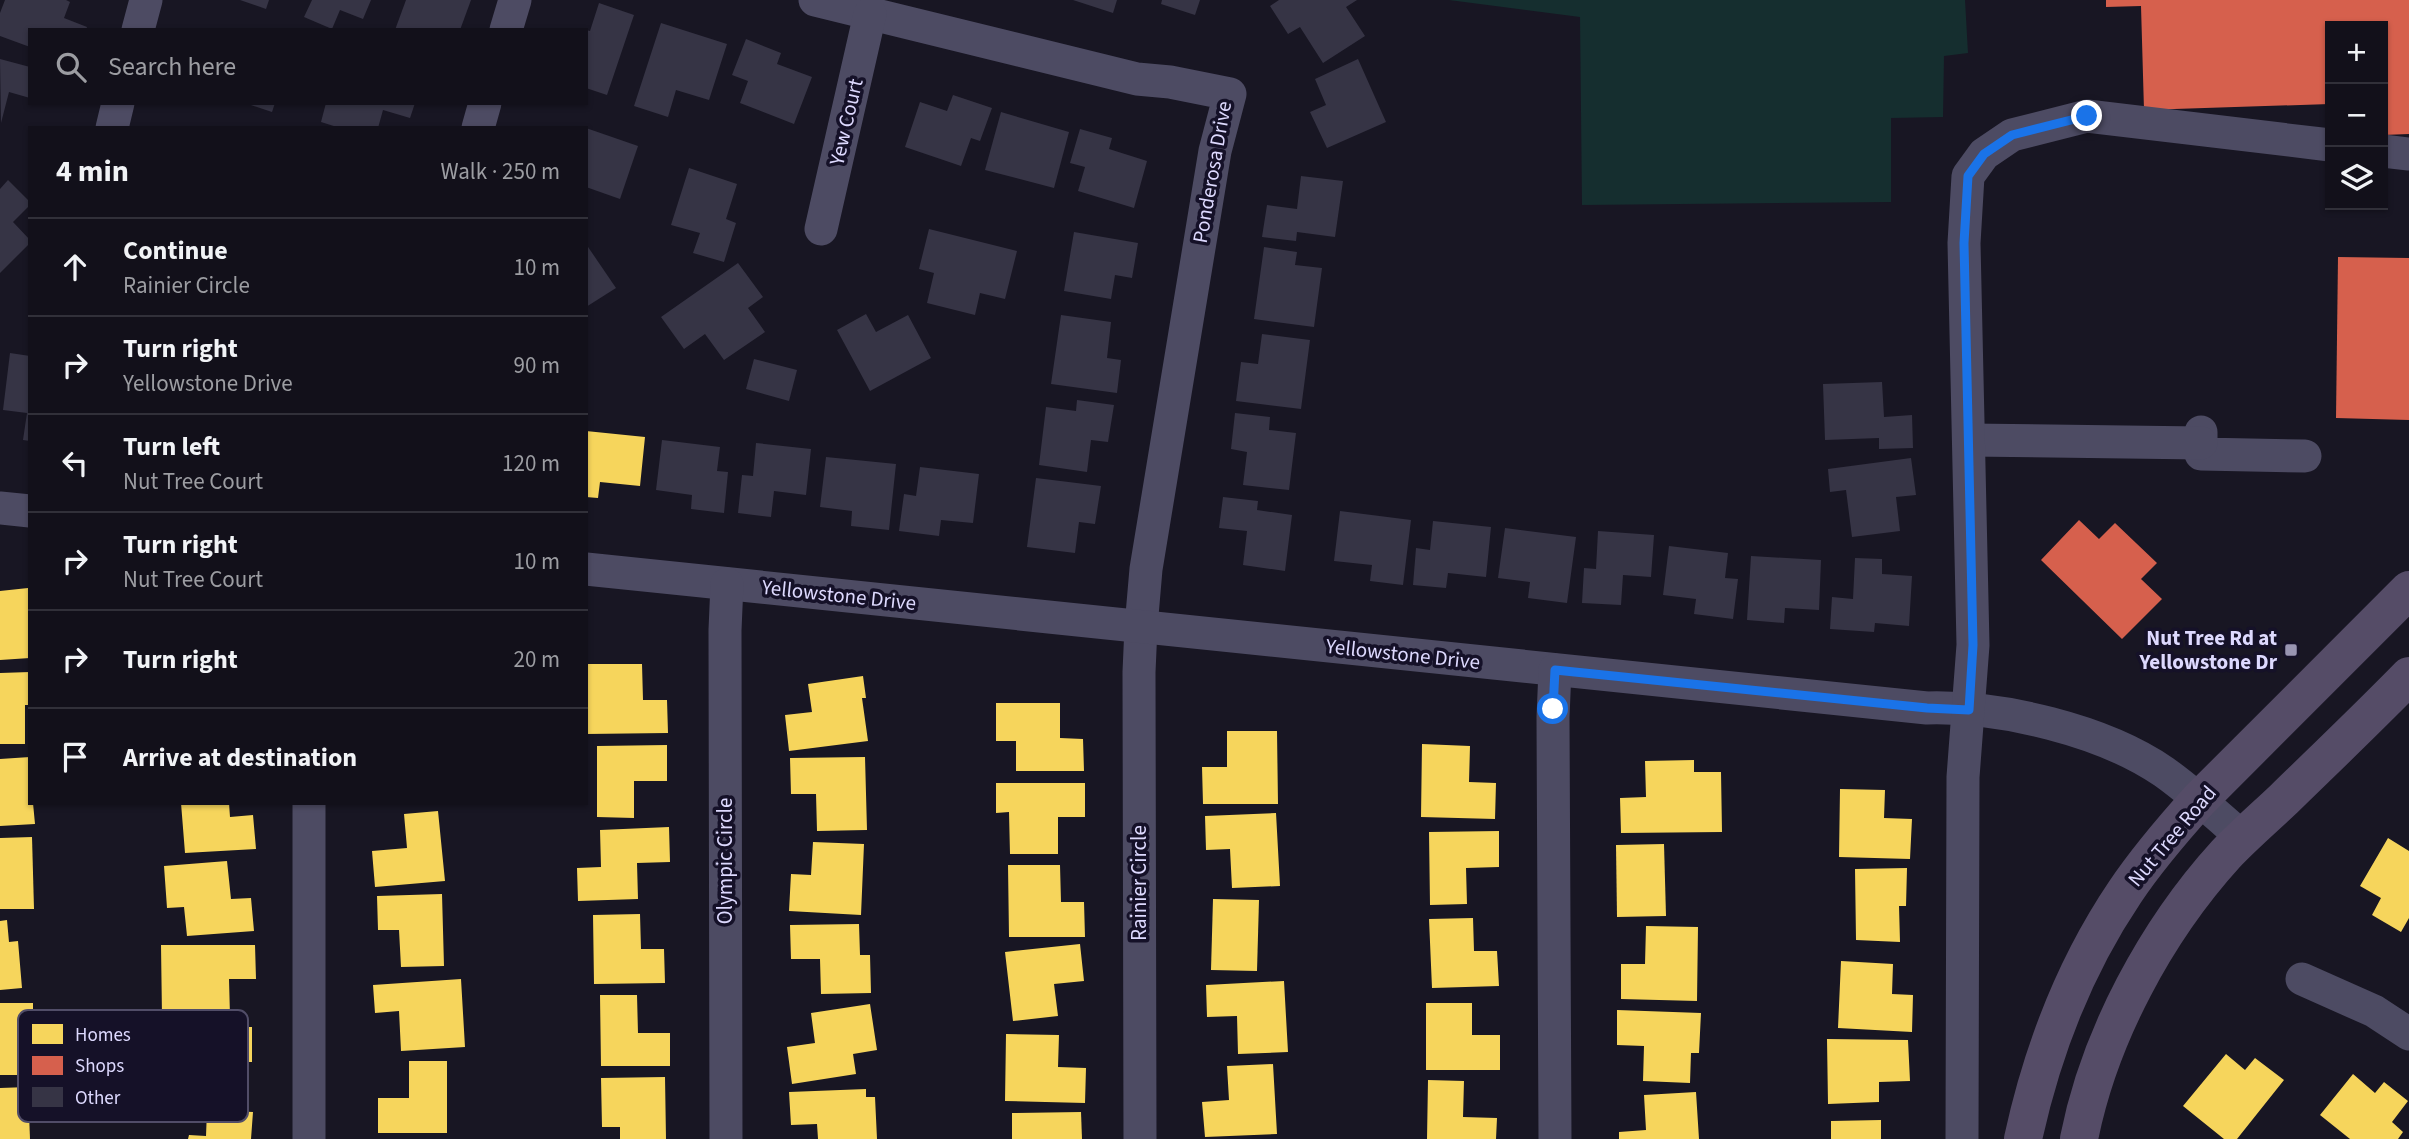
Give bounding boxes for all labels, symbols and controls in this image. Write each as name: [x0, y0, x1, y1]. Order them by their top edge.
map controls: [2325, 21, 2388, 210]
button: +: [2325, 21, 2388, 84]
search box: [28, 28, 588, 105]
icon: search: [52, 48, 90, 86]
text: Search here: [108, 48, 236, 85]
street label: Yew Court: [821, 76, 871, 169]
button: −: [2325, 84, 2388, 147]
street label: Ponderosa Drive: [1185, 99, 1239, 245]
route end: [2071, 100, 2102, 131]
button: layers: [2325, 147, 2388, 210]
text: 4 min: [56, 150, 129, 193]
text: Walk · 250 m: [441, 155, 560, 188]
text: Continue: [123, 232, 228, 269]
icon: ahead: [56, 248, 94, 286]
text: 10 m: [513, 251, 560, 284]
text: Rainier Circle: [123, 269, 250, 302]
text: Turn right: [123, 330, 238, 367]
icon: right: [56, 346, 94, 384]
text: 90 m: [513, 349, 560, 382]
text: Yellowstone Drive: [123, 367, 293, 400]
text: Turn left: [123, 428, 220, 465]
icon: left: [56, 444, 94, 482]
text: 120 m: [502, 447, 560, 480]
text: Nut Tree Court: [123, 465, 263, 498]
text: Turn right: [123, 526, 238, 563]
icon: right: [56, 542, 94, 580]
text: 10 m: [513, 545, 560, 578]
text: Nut Tree Court: [123, 563, 263, 596]
street label: Yellowstone Drive: [759, 572, 918, 618]
place label: Nut Tree Rd at Yellowstone Dr: [2138, 623, 2278, 677]
street label: Yellowstone Drive: [1323, 631, 1482, 677]
icon: right: [56, 640, 94, 678]
text: Turn right: [123, 641, 238, 678]
marker: Nut Tree Rd at Yellowstone Dr: [2283, 642, 2299, 658]
text: 20 m: [513, 643, 560, 676]
route start: [1537, 693, 1568, 724]
icon: arrive: [56, 738, 94, 776]
text: Arrive at destination: [123, 739, 357, 776]
street label: Nut Tree Road: [2121, 779, 2223, 893]
street label: Olympic Circle: [710, 798, 740, 924]
street label: Rainier Circle: [1124, 825, 1154, 941]
legend: [18, 1010, 248, 1122]
text: Homes: [75, 1022, 131, 1049]
text: Shops: [75, 1053, 124, 1080]
text: Other: [75, 1085, 121, 1112]

